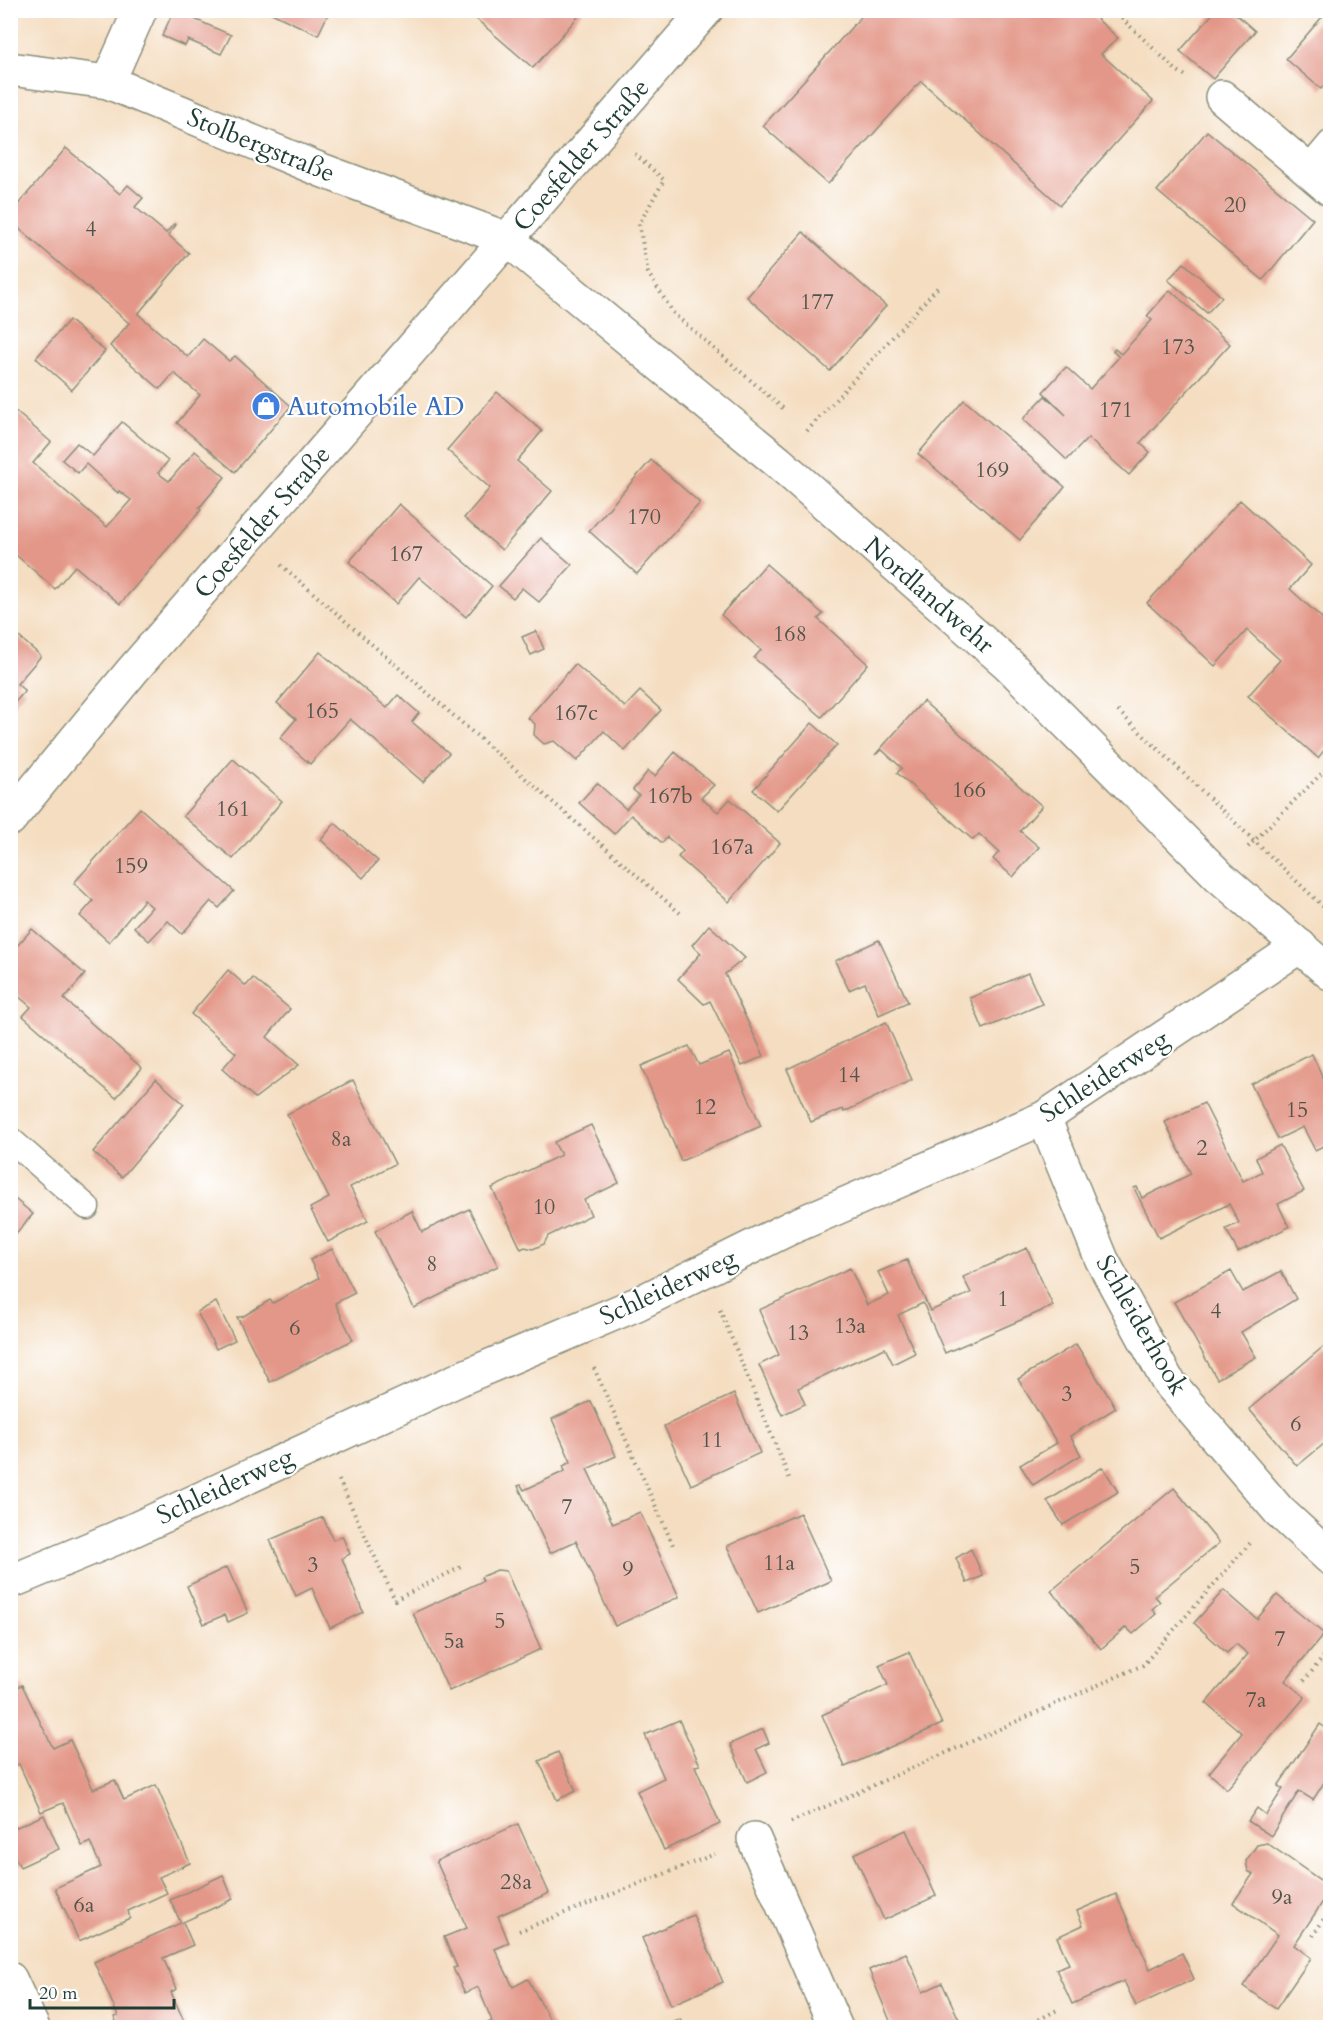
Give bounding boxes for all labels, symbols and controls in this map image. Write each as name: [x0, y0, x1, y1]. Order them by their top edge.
street label: Coesfelder Straße: [505, 71, 657, 239]
street label: Stolbergstraße: [182, 99, 340, 191]
house number: 20: [1224, 190, 1246, 220]
house number: 4: [85, 214, 97, 244]
house number: 177: [800, 287, 834, 317]
house number: 173: [1161, 332, 1195, 362]
place label: Automobile AD: [287, 389, 464, 424]
shop icon: Automobile AD: [250, 390, 282, 422]
house number: 171: [1099, 395, 1133, 425]
street label: Coesfelder Straße: [186, 438, 338, 606]
house number: 169: [975, 455, 1009, 485]
house number: 170: [627, 502, 661, 532]
street label: Nordlandwehr: [856, 529, 1002, 662]
house number: 167: [389, 539, 423, 569]
house number: 168: [773, 619, 807, 649]
house number: 165: [305, 696, 339, 726]
house number: 167c: [554, 698, 598, 728]
house number: 166: [952, 775, 986, 805]
house number: 167b: [647, 781, 693, 811]
house number: 161: [216, 794, 250, 824]
house number: 167a: [710, 832, 754, 862]
house number: 159: [114, 851, 148, 881]
street label: Schleiderweg: [1033, 1021, 1176, 1131]
house number: 14: [838, 1060, 860, 1090]
house number: 12: [694, 1092, 716, 1122]
house number: 15: [1286, 1095, 1308, 1125]
house number: 8a: [331, 1124, 352, 1154]
house number: 2: [1196, 1133, 1208, 1163]
house number: 10: [533, 1192, 555, 1222]
street label: Schleiderweg: [594, 1240, 742, 1334]
house number: 8: [426, 1249, 438, 1279]
street label: Schleiderhook: [1088, 1249, 1196, 1402]
house number: 1: [997, 1284, 1009, 1314]
house number: 4: [1210, 1296, 1222, 1326]
house number: 13a: [834, 1311, 867, 1341]
house number: 6: [289, 1313, 301, 1343]
house number: 13: [787, 1318, 809, 1348]
house number: 3: [1061, 1379, 1073, 1409]
house number: 6: [1290, 1409, 1302, 1439]
house number: 11: [701, 1425, 723, 1455]
street label: Schleiderweg: [151, 1439, 299, 1533]
house number: 7: [561, 1492, 573, 1522]
house number: 11a: [763, 1548, 796, 1578]
house number: 3: [307, 1550, 319, 1580]
house number: 5: [1129, 1552, 1141, 1582]
house number: 9: [622, 1554, 634, 1584]
house number: 5: [494, 1606, 506, 1636]
house number: 7: [1274, 1624, 1286, 1654]
house number: 5a: [444, 1626, 465, 1656]
house number: 7a: [1246, 1685, 1267, 1715]
house number: 28a: [500, 1867, 533, 1897]
house number: 9a: [1272, 1882, 1293, 1912]
house number: 6a: [74, 1890, 95, 1920]
scale bar: [30, 1972, 174, 2010]
text: 20 m: [39, 1981, 78, 2006]

